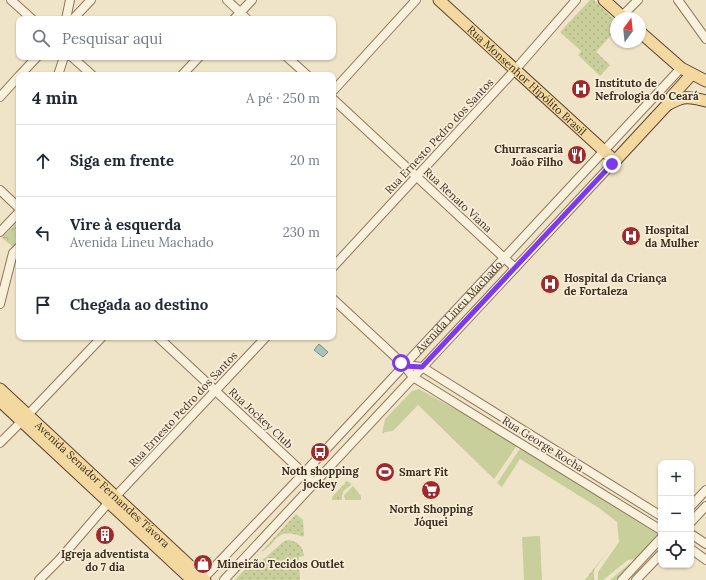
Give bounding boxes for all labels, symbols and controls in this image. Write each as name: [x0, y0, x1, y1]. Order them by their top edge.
north arrow: [610, 12, 646, 48]
search box: [16, 16, 336, 60]
street label: Rua Monsenhor Hipólito Brasil: [464, 22, 589, 138]
icon: search: [30, 27, 52, 49]
text: Pesquisar aqui: [62, 29, 162, 48]
street label: Rua Ernesto Pedro dos Santos: [382, 75, 496, 197]
place label: Instituto de Nefrologia do Ceará: [595, 76, 699, 103]
hospital icon: Instituto de Nefrologia do Ceará: [570, 78, 592, 100]
text: 4 min: [32, 87, 78, 109]
text: A pé · 250 m: [246, 90, 320, 107]
place label: Churrascaria João Filho: [494, 142, 563, 169]
restaurant icon: Churrascaria João Filho: [566, 144, 588, 166]
icon: ahead: [32, 150, 54, 172]
text: Siga em frente: [70, 151, 174, 170]
text: 20 m: [290, 152, 320, 169]
route end: [603, 155, 621, 173]
street label: Rua Renato Viana: [421, 165, 495, 236]
text: Vire à esquerda: [70, 215, 181, 234]
icon: left: [32, 222, 54, 244]
place label: Hospital da Mulher: [645, 223, 700, 250]
text: 230 m: [283, 224, 320, 241]
hospital icon: Hospital da Mulher: [620, 225, 642, 247]
text: Avenida Lineu Machado: [70, 234, 214, 251]
street label: Avenida Lineu Machado: [412, 257, 505, 357]
place label: Hospital da Criança de Fortaleza: [564, 271, 667, 298]
hospital icon: Hospital da Criança de Fortaleza: [539, 273, 561, 295]
icon: arrive: [32, 294, 54, 316]
text: Chegada ao destino: [70, 295, 208, 314]
street label: Rua Ernesto Pedro dos Santos: [126, 348, 240, 470]
route start: [392, 354, 410, 372]
street label: Rua Jockey Club: [226, 385, 296, 451]
street label: Rua George Rocha: [500, 413, 587, 475]
street label: Avenida Senador Fernandes Távora: [31, 418, 173, 551]
bus stop icon: Noth shopping jockey: [309, 441, 331, 463]
map controls: [658, 460, 694, 568]
button: +: [658, 460, 694, 496]
sports icon: Smart Fit: [374, 461, 396, 483]
place label: Noth shopping jockey: [281, 464, 359, 491]
place label: Smart Fit: [399, 465, 449, 479]
supermarket icon: North Shopping Jóquei: [420, 479, 442, 501]
button: −: [658, 496, 694, 532]
place label: North Shopping Jóquei: [389, 502, 474, 529]
building icon: Igreja adventista do 7 dia: [94, 524, 116, 546]
button: locate: [658, 532, 694, 568]
place label: Igreja adventista do 7 dia: [61, 547, 149, 574]
shop icon: Mineirão Tecidos Outlet: [192, 553, 214, 575]
place label: Mineirão Tecidos Outlet: [217, 557, 345, 571]

